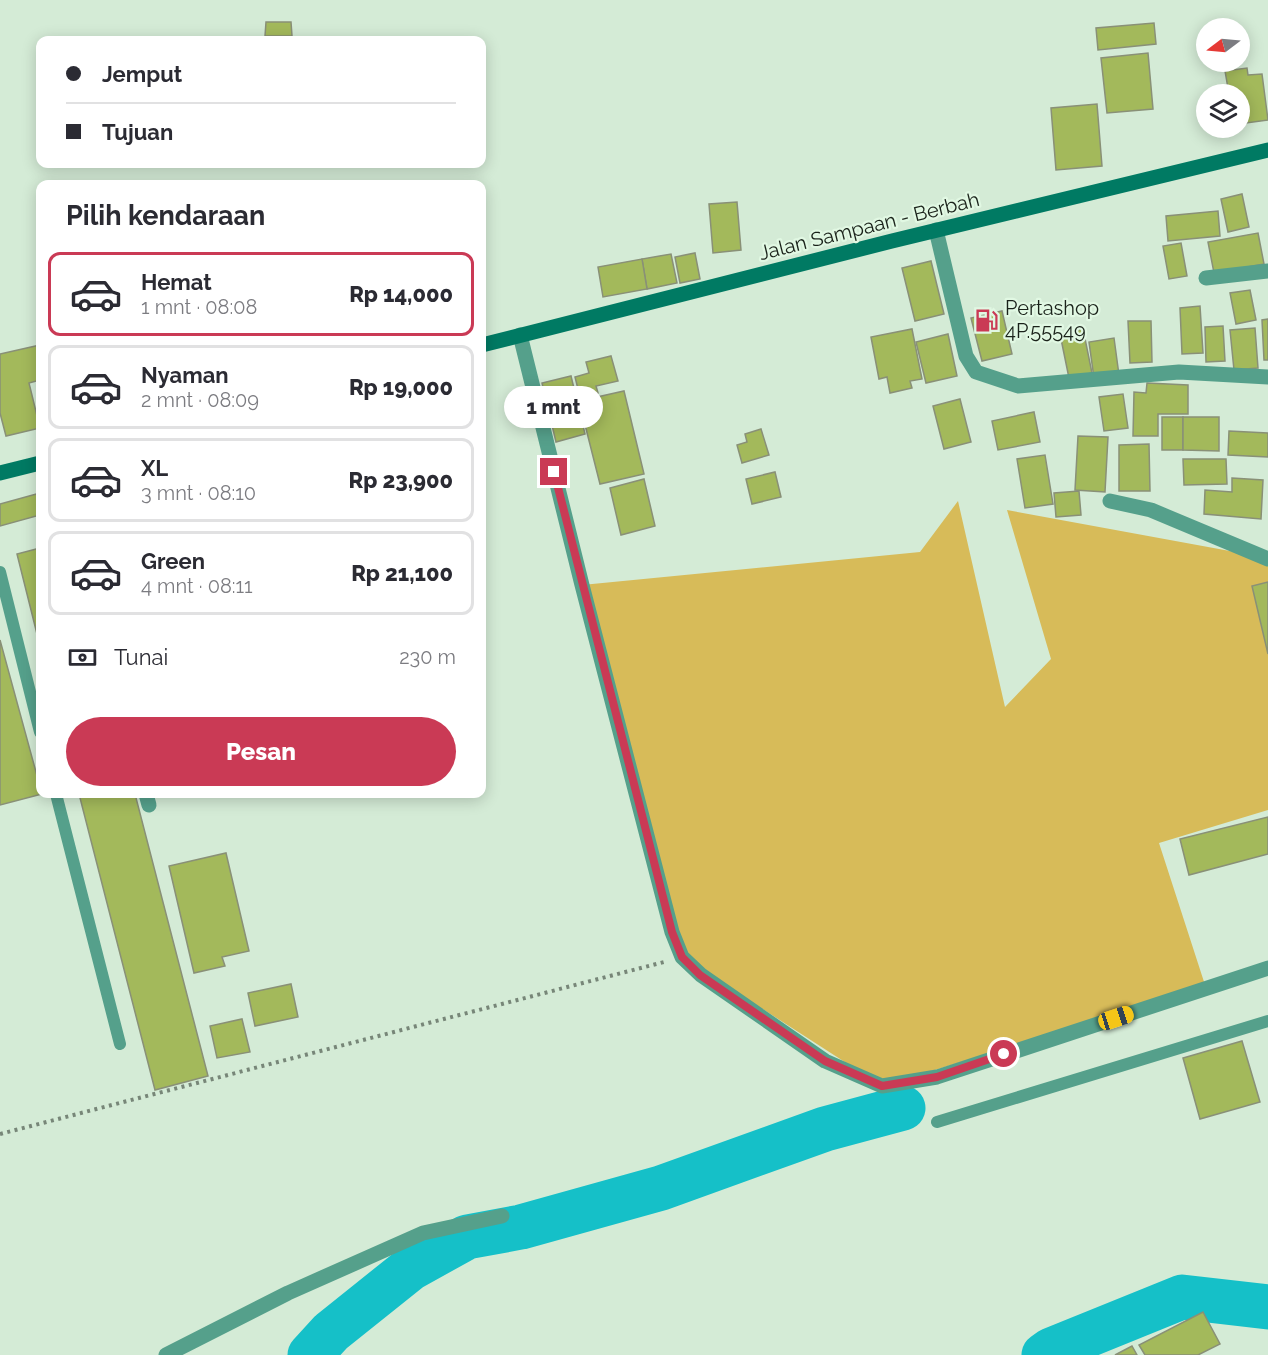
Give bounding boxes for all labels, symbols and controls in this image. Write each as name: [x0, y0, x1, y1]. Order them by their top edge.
north arrow: [1196, 18, 1250, 72]
map controls: [1196, 18, 1250, 138]
text: Jemput: [102, 61, 182, 87]
button: layers: [1196, 84, 1250, 138]
text: Tujuan: [102, 119, 173, 145]
street label: Jalan Sampaan - Berbah: [756, 187, 982, 265]
text: Pilih kendaraan: [66, 200, 265, 231]
icon: car: [69, 267, 123, 321]
text: Hemat: [141, 269, 212, 295]
text: Rp 14,000: [349, 281, 453, 307]
text: 1 mnt · 08:08: [141, 295, 257, 319]
place label: Pertashop 4P.55549: [1005, 296, 1099, 343]
fuel station icon: Pertashop 4P.55549: [974, 307, 1000, 333]
icon: car: [69, 360, 123, 414]
text: Nyaman: [141, 362, 229, 388]
text: Rp 19,000: [349, 374, 453, 400]
callout: 1 mnt: [504, 385, 604, 427]
text: 2 mnt · 08:09: [141, 388, 259, 412]
text: 1 mnt: [527, 395, 580, 419]
icon: car: [69, 453, 123, 507]
text: XL: [141, 455, 168, 481]
route end: [540, 458, 567, 485]
text: Rp 23,900: [349, 467, 453, 493]
text: 3 mnt · 08:10: [141, 481, 256, 505]
icon: car: [69, 546, 123, 600]
text: Green: [141, 548, 205, 574]
text: Rp 21,100: [351, 560, 453, 586]
text: 4 mnt · 08:11: [141, 574, 253, 598]
icon: cash: [66, 641, 99, 674]
text: Tunai: [114, 644, 168, 670]
text: 230 m: [399, 645, 456, 669]
button: Pesan: [66, 717, 456, 786]
car: [1096, 1004, 1136, 1032]
route start: [990, 1040, 1017, 1067]

